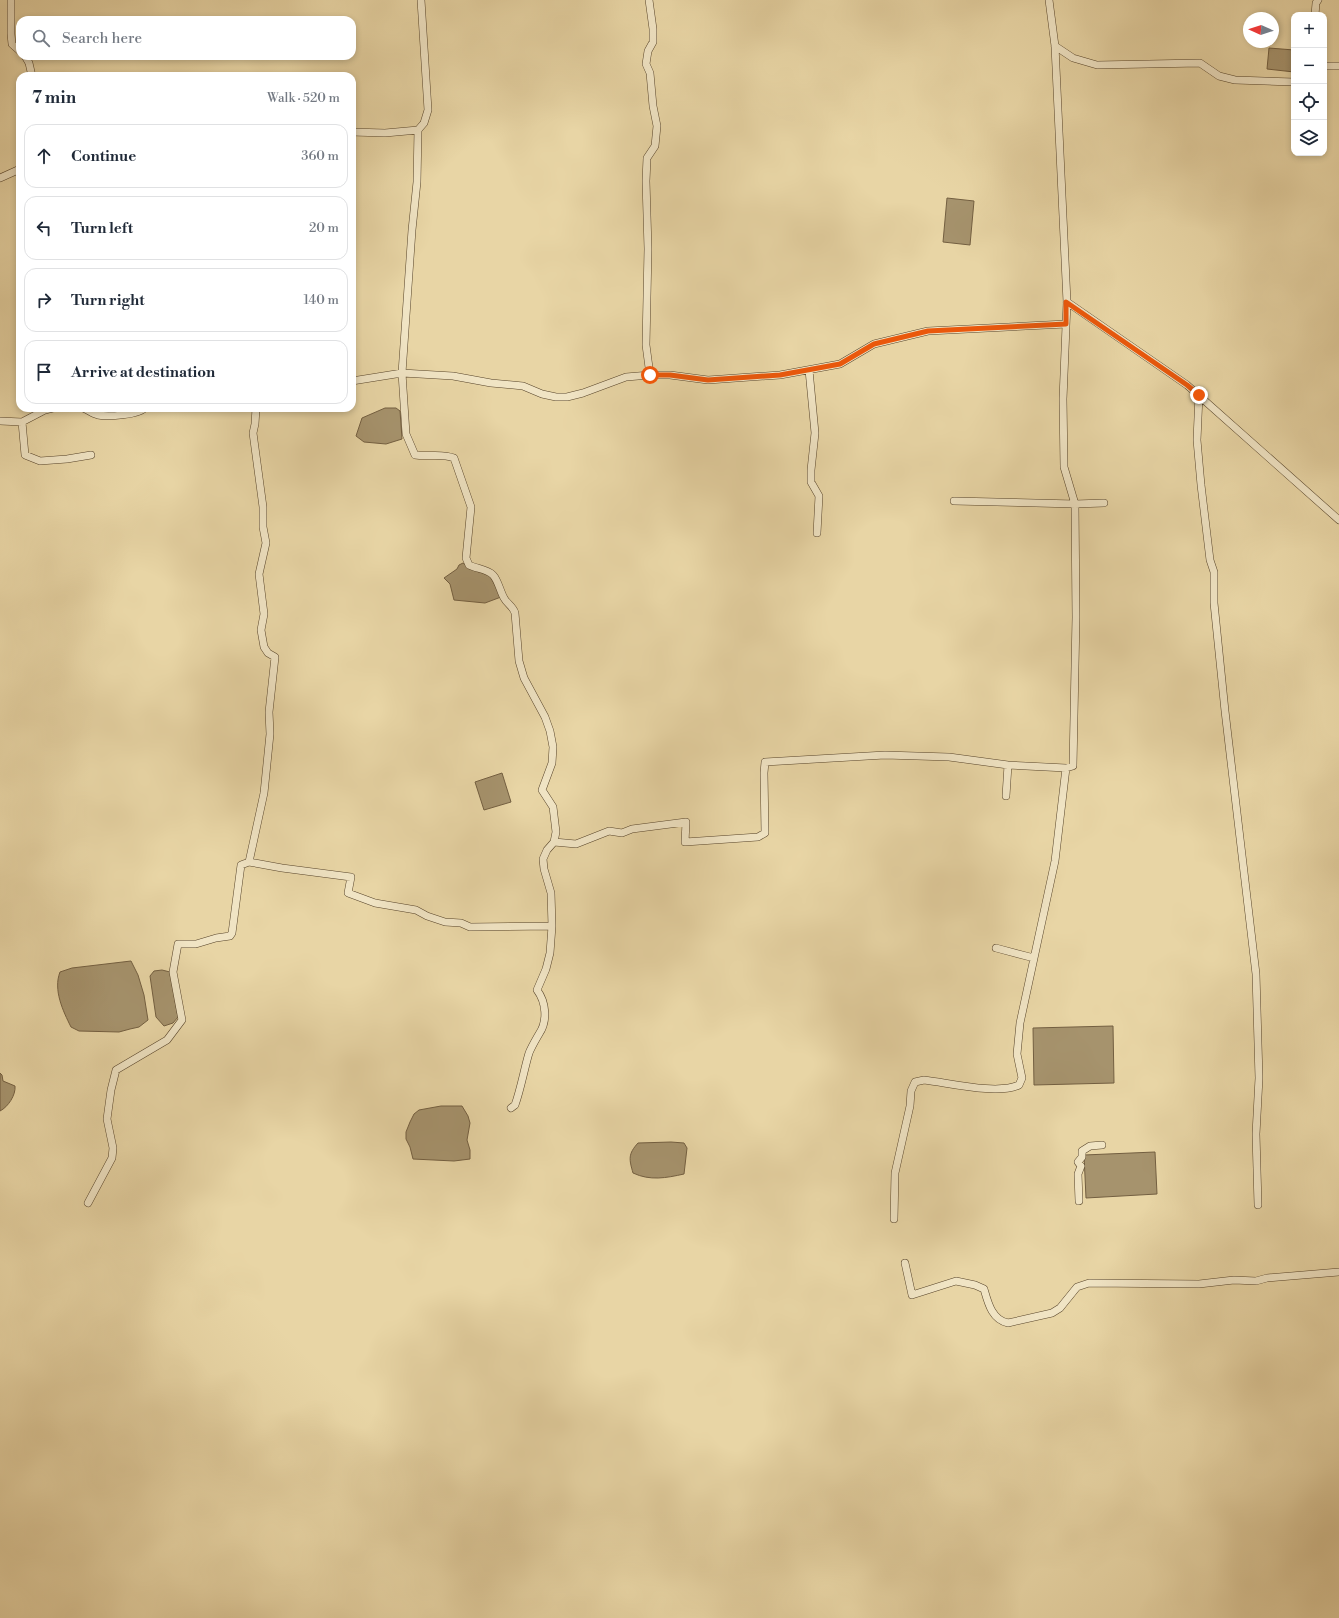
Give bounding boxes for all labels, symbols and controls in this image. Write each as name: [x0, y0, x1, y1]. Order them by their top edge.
north arrow: [1243, 12, 1279, 48]
map controls: [1291, 12, 1327, 156]
button: +: [1291, 12, 1327, 48]
search box: [16, 16, 356, 60]
icon: search: [30, 27, 52, 49]
text: Search here: [62, 29, 142, 48]
button: −: [1291, 48, 1327, 84]
button: locate: [1291, 84, 1327, 120]
text: 7 min: [32, 87, 76, 109]
text: Walk · 520 m: [267, 90, 340, 106]
button: layers: [1291, 120, 1327, 156]
icon: ahead: [33, 145, 55, 167]
text: Continue: [71, 147, 136, 166]
text: 360 m: [301, 148, 339, 164]
icon: left: [33, 217, 55, 239]
text: Turn left: [71, 219, 133, 238]
text: 20 m: [309, 220, 339, 236]
icon: right: [33, 289, 55, 311]
text: Turn right: [71, 291, 145, 310]
text: 140 m: [303, 292, 339, 308]
icon: arrive: [33, 361, 55, 383]
text: Arrive at destination: [71, 363, 215, 382]
route start: [641, 366, 659, 384]
route end: [1190, 386, 1208, 404]

